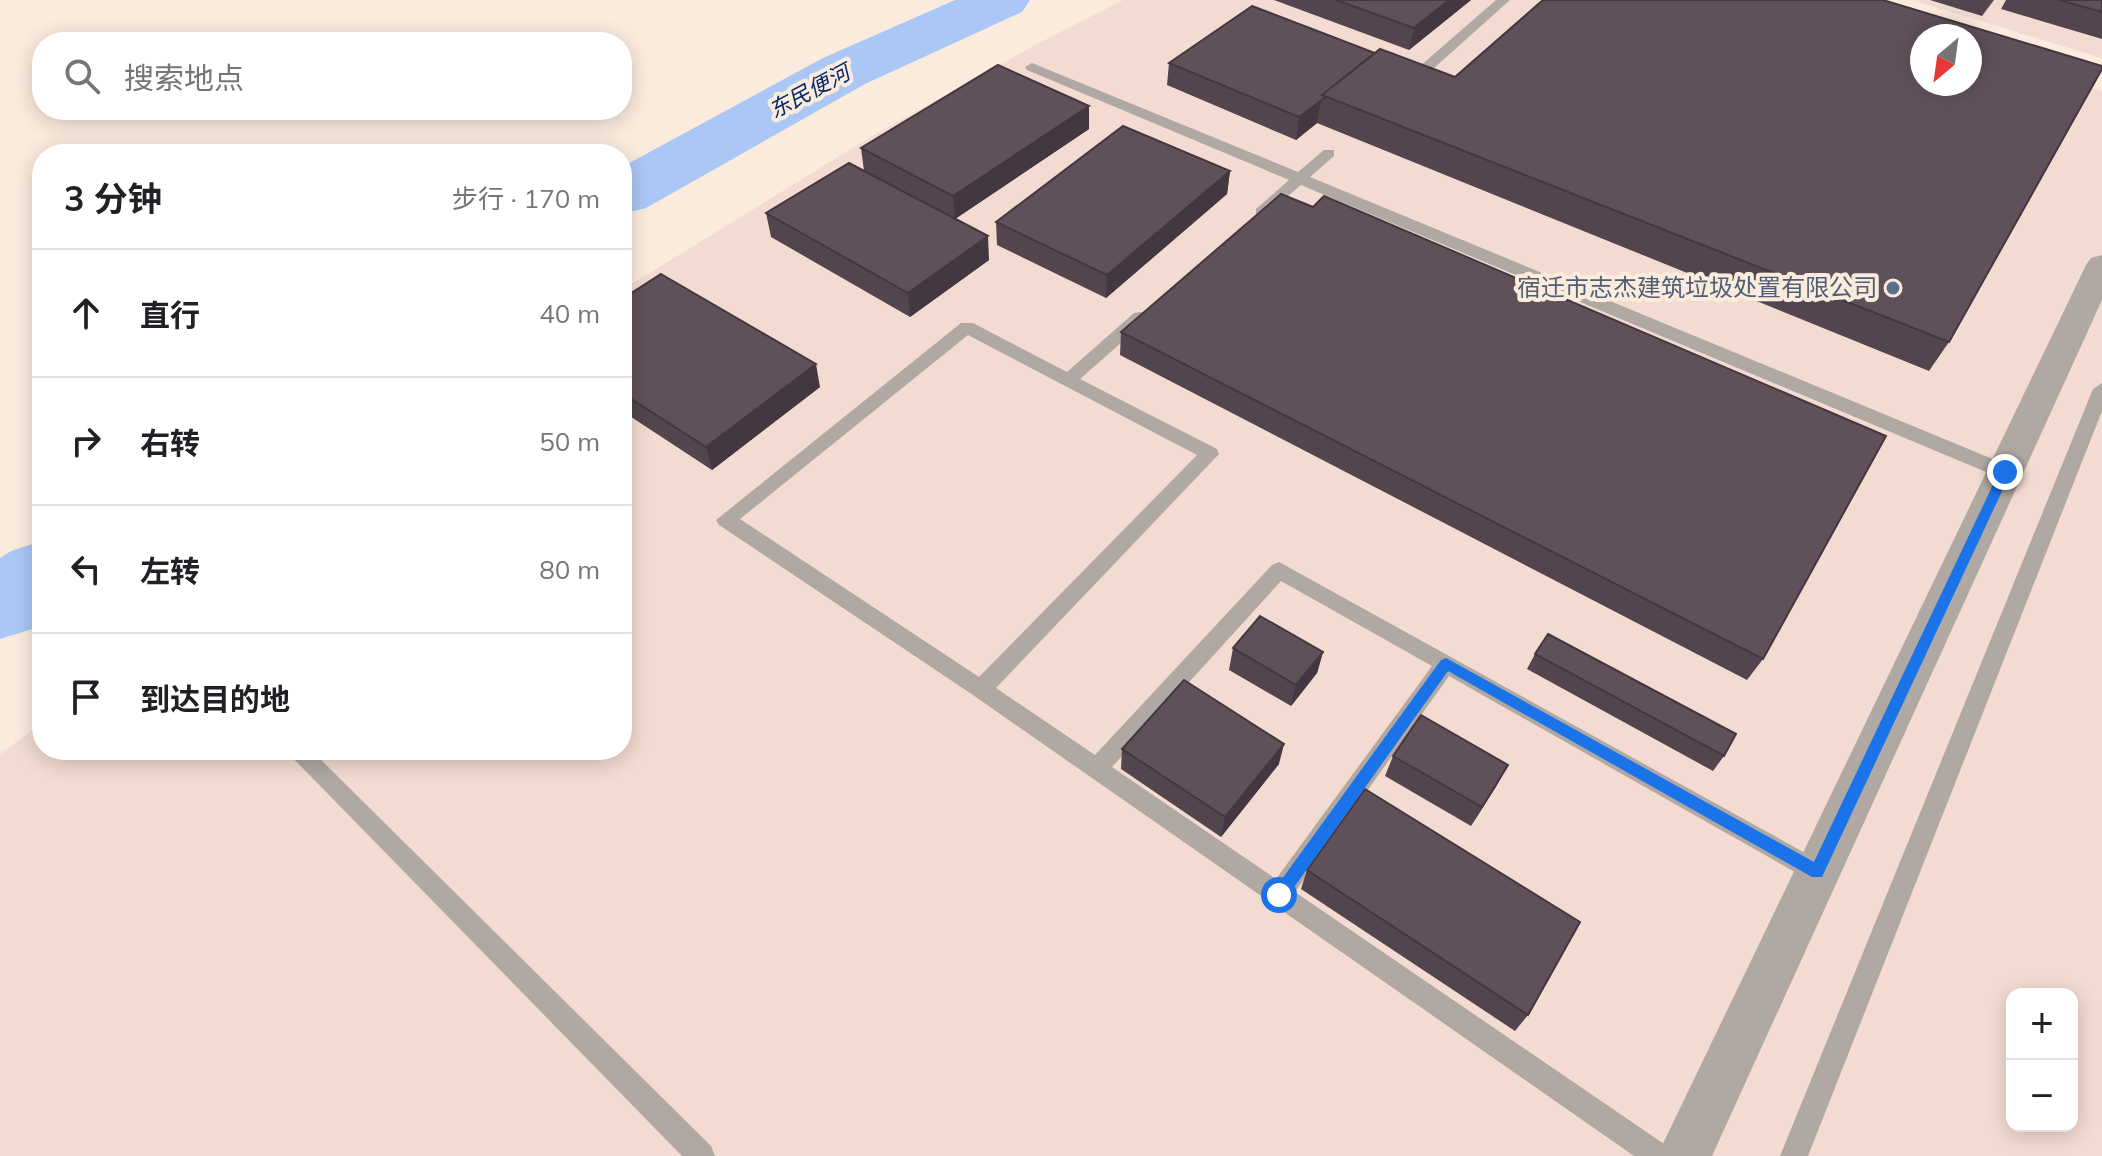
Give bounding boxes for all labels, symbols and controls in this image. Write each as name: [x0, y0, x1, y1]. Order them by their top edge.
north arrow: [1910, 24, 1982, 96]
search box: [32, 32, 632, 120]
icon: search: [60, 54, 104, 98]
water label: 东民便河: [764, 56, 858, 124]
text: 搜索地点: [124, 59, 244, 97]
text: 3 分钟: [64, 177, 162, 220]
text: 步行 · 170 m: [452, 182, 600, 215]
place label: 宿迁市志杰建筑垃圾处置有限公司: [1517, 272, 1877, 302]
marker: 宿迁市志杰建筑垃圾处置有限公司: [1884, 279, 1902, 297]
icon: ahead: [64, 291, 108, 335]
text: 直行: [140, 296, 200, 334]
text: 40 m: [539, 297, 600, 330]
icon: right: [64, 419, 108, 463]
text: 右转: [140, 424, 200, 462]
text: 50 m: [539, 425, 600, 458]
route end: [1987, 454, 2023, 490]
icon: left: [64, 547, 108, 591]
text: 左转: [140, 552, 200, 590]
text: 80 m: [539, 553, 600, 586]
icon: arrive: [64, 675, 108, 719]
text: 到达目的地: [140, 680, 290, 718]
route start: [1261, 877, 1297, 913]
map controls: [2006, 988, 2078, 1132]
button: +: [2006, 988, 2078, 1060]
button: −: [2006, 1060, 2078, 1132]

